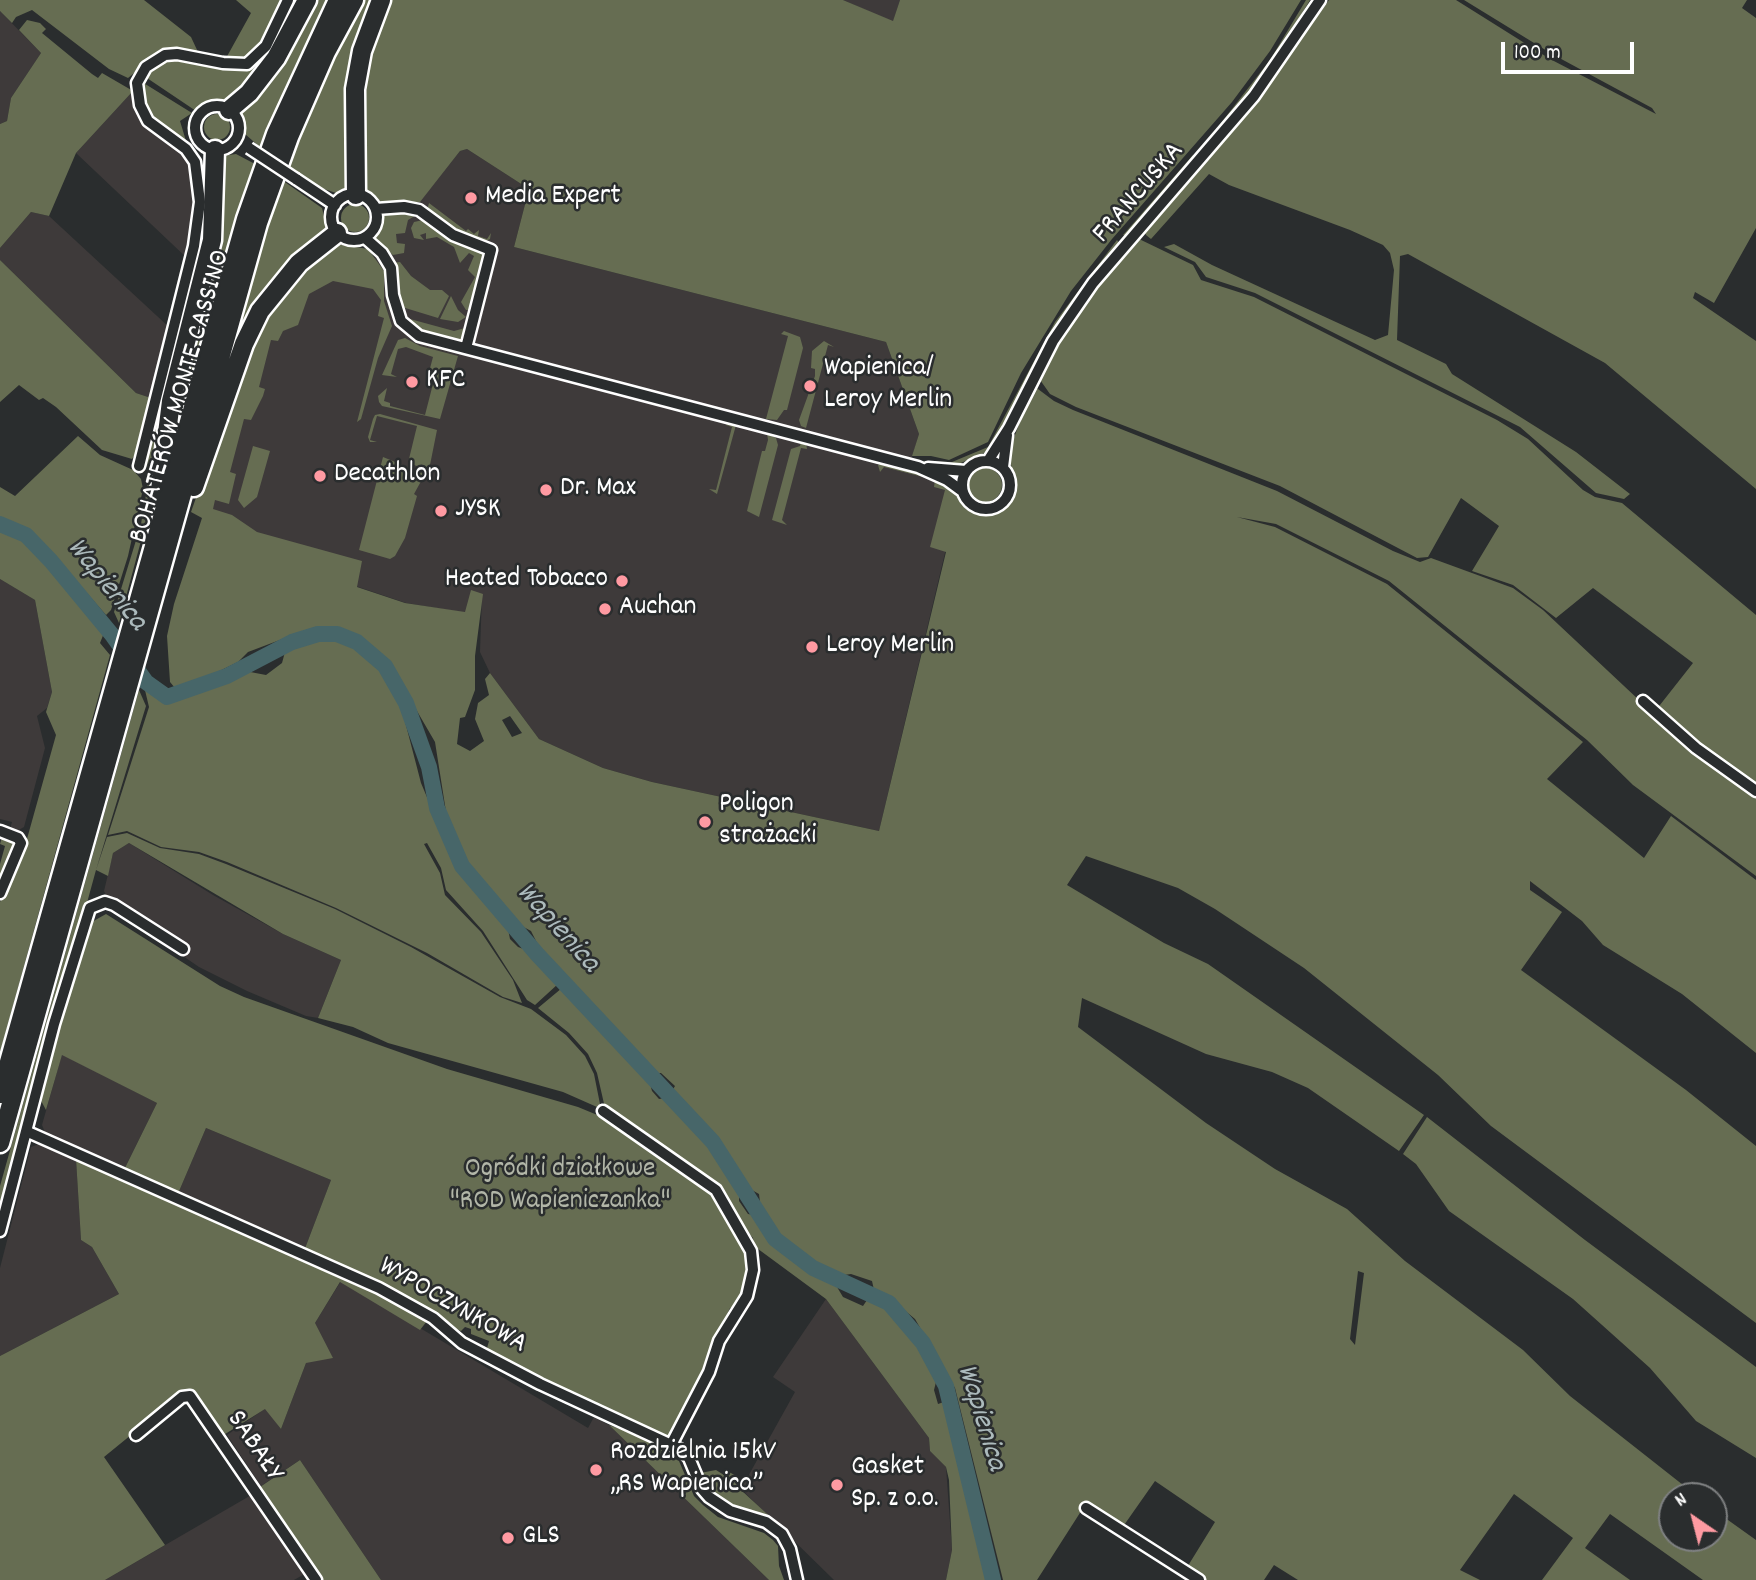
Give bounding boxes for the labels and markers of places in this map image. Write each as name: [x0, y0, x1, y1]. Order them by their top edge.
place label: Media Expert: [485, 181, 621, 215]
marker: Media Expert: [463, 190, 479, 206]
place label: Wapienica/ Leroy Merlin: [824, 353, 952, 419]
place label: KFC: [426, 365, 465, 399]
marker: KFC: [404, 374, 420, 390]
marker: Wapienica/ Leroy Merlin: [802, 378, 818, 394]
place label: Decathlon: [334, 459, 440, 493]
marker: Decathlon: [312, 468, 328, 484]
place label: Dr. Max: [560, 473, 636, 507]
marker: Dr. Max: [538, 482, 554, 498]
place label: JYSK: [455, 494, 501, 528]
marker: JYSK: [433, 503, 449, 519]
place label: Heated Tobacco: [445, 564, 608, 598]
marker: Heated Tobacco: [614, 573, 630, 589]
place label: Auchan: [619, 592, 697, 626]
marker: Auchan: [597, 601, 613, 617]
place label: Leroy Merlin: [826, 630, 954, 664]
marker: Leroy Merlin: [804, 639, 820, 655]
place label: Poligon strażacki: [719, 789, 816, 855]
marker: Poligon strażacki: [697, 814, 713, 830]
place label: Rozdzielnia 15kV „RS Wapienica”: [610, 1437, 776, 1503]
place label: Gasket Sp. z o.o.: [851, 1452, 939, 1518]
marker: Rozdzielnia 15kV „RS Wapienica”: [588, 1462, 604, 1478]
marker: Gasket Sp. z o.o.: [829, 1477, 845, 1493]
place label: GLS: [522, 1521, 560, 1555]
marker: GLS: [500, 1530, 516, 1546]

